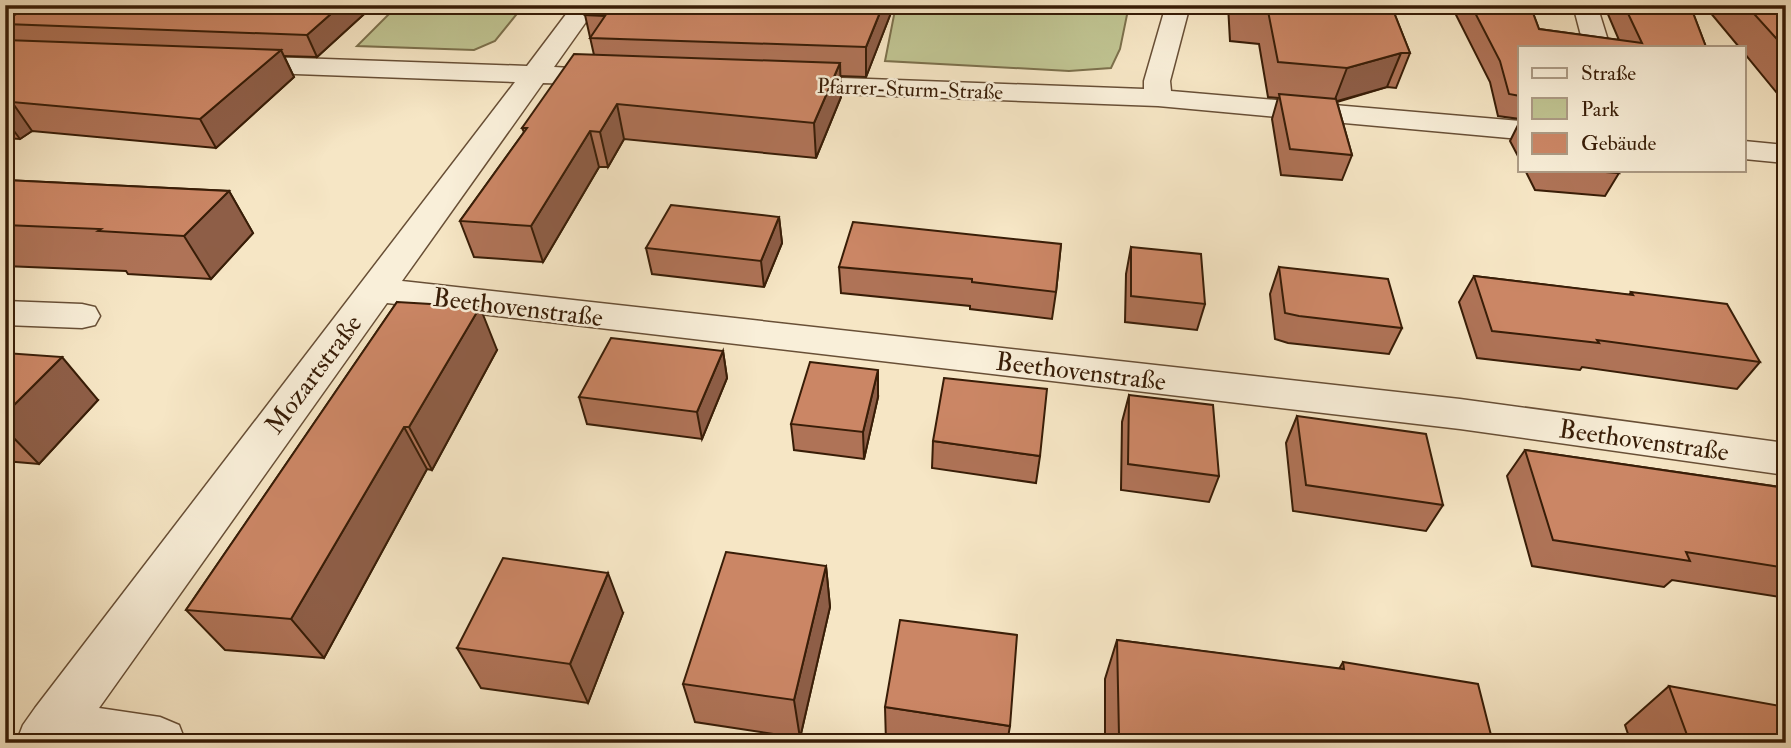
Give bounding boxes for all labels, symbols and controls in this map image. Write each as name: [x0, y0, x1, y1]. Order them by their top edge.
legend: [1518, 46, 1746, 172]
text: Straße: [1581, 60, 1636, 87]
street label: Pfarrer-Sturm-Straße: [817, 73, 1004, 106]
text: Park: [1581, 96, 1619, 123]
text: Gebäude: [1581, 130, 1657, 157]
street label: Beethovenstraße: [431, 282, 605, 334]
street label: Mozartstraße: [259, 308, 369, 441]
street label: Beethovenstraße: [994, 346, 1168, 398]
street label: Beethovenstraße: [1557, 413, 1731, 469]

